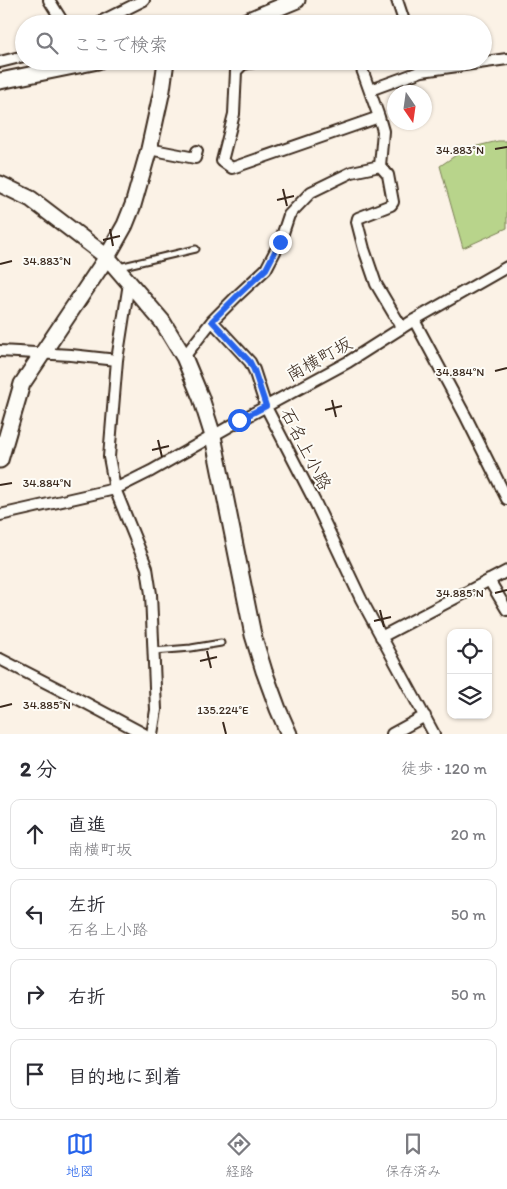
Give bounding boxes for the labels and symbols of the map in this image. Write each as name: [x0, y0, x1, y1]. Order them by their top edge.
north arrow: [387, 85, 432, 130]
text: 34.883°N: [436, 143, 484, 157]
route end: [269, 231, 292, 254]
text: 34.883°N: [23, 254, 71, 268]
street label: 南横町坂: [282, 332, 356, 386]
text: 34.884°N: [436, 365, 484, 379]
street label: 石名上小路: [276, 404, 336, 494]
route start: [228, 409, 251, 432]
text: 34.884°N: [23, 476, 71, 490]
text: 34.885°N: [436, 586, 484, 600]
text: 34.885°N: [23, 698, 71, 712]
text: 135.224°E: [197, 703, 249, 717]

